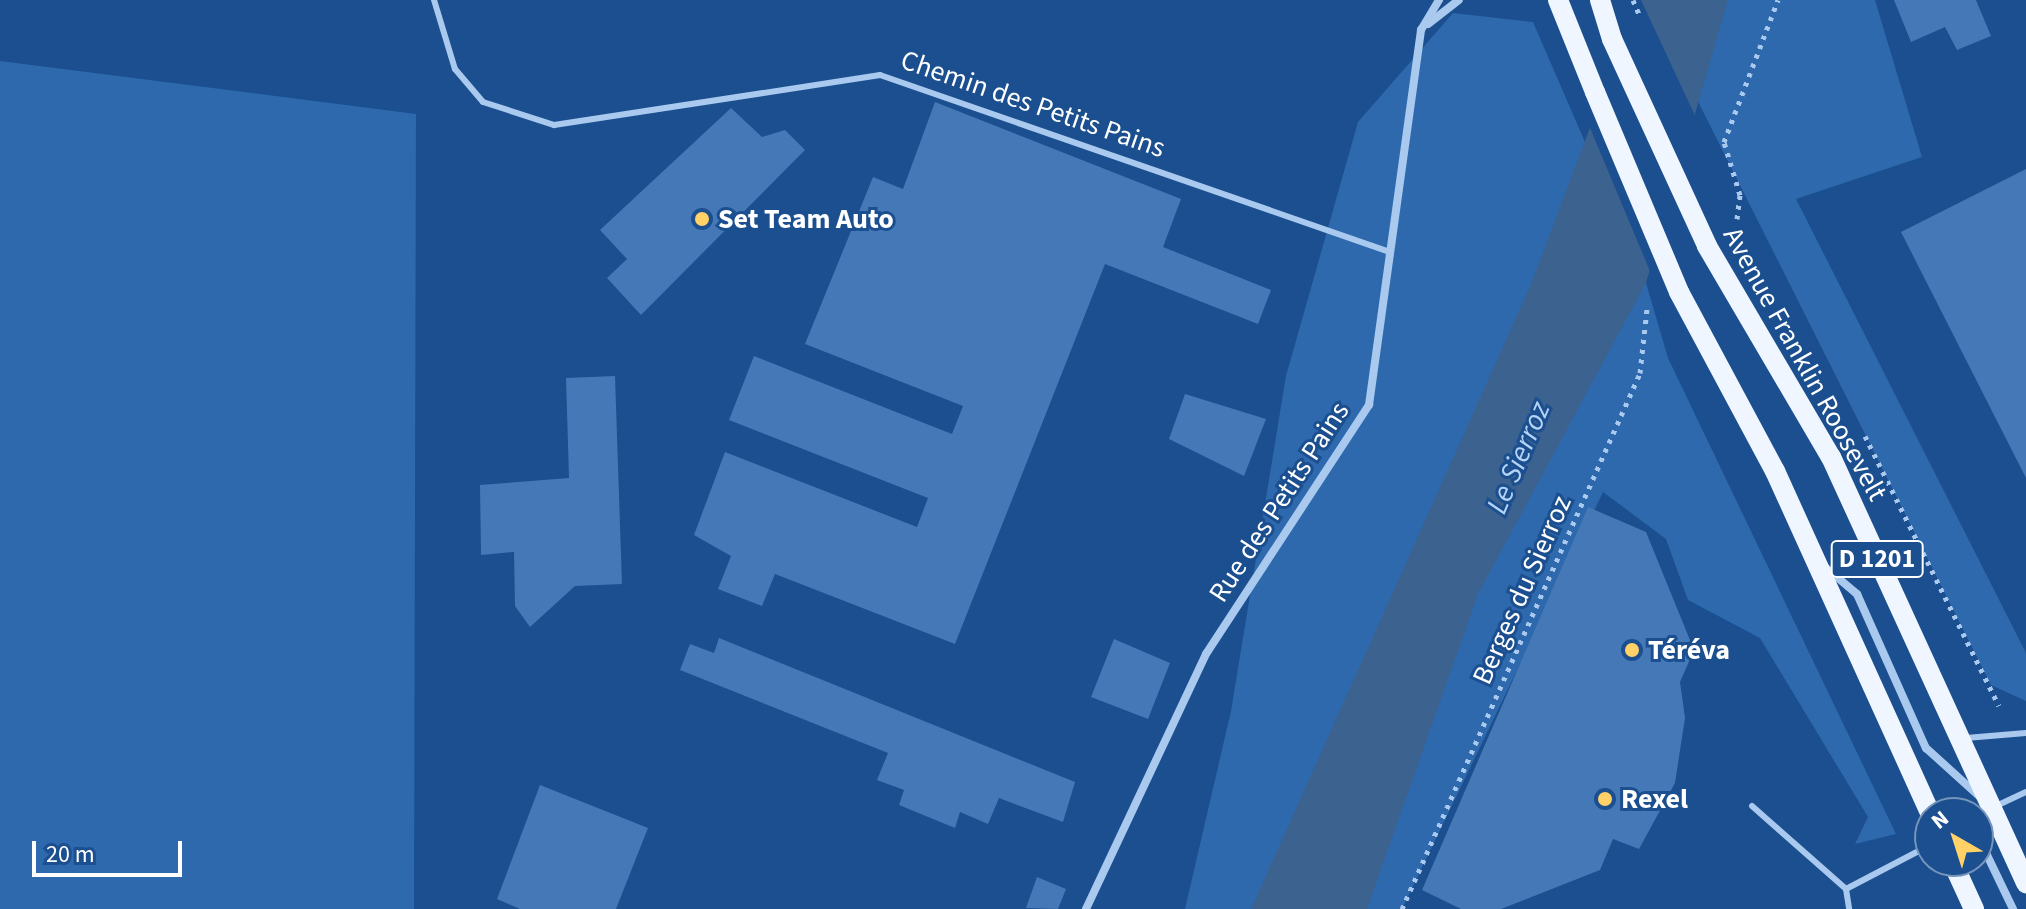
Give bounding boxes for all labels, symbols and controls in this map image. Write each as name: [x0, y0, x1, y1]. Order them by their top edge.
street label: Chemin des Petits Pains: [896, 43, 1170, 165]
place label: Set Team Auto: [718, 202, 894, 236]
marker: Set Team Auto: [693, 210, 711, 228]
street label: Avenue Franklin Roosevelt: [1716, 221, 1894, 507]
street label: Rue des Petits Pains: [1202, 396, 1356, 608]
water label: Le Sierroz: [1479, 397, 1559, 519]
street label: Berges du Sierroz: [1465, 490, 1579, 690]
road number: D 1201: [1829, 537, 1925, 581]
place label: Téréva: [1648, 633, 1730, 667]
marker: Téréva: [1623, 641, 1641, 659]
place label: Rexel: [1621, 782, 1688, 816]
marker: Rexel: [1596, 790, 1614, 808]
north arrow: [1914, 797, 1994, 877]
text: N: [1924, 803, 1956, 837]
scale bar: [36, 825, 186, 875]
text: 20 m: [46, 837, 95, 872]

